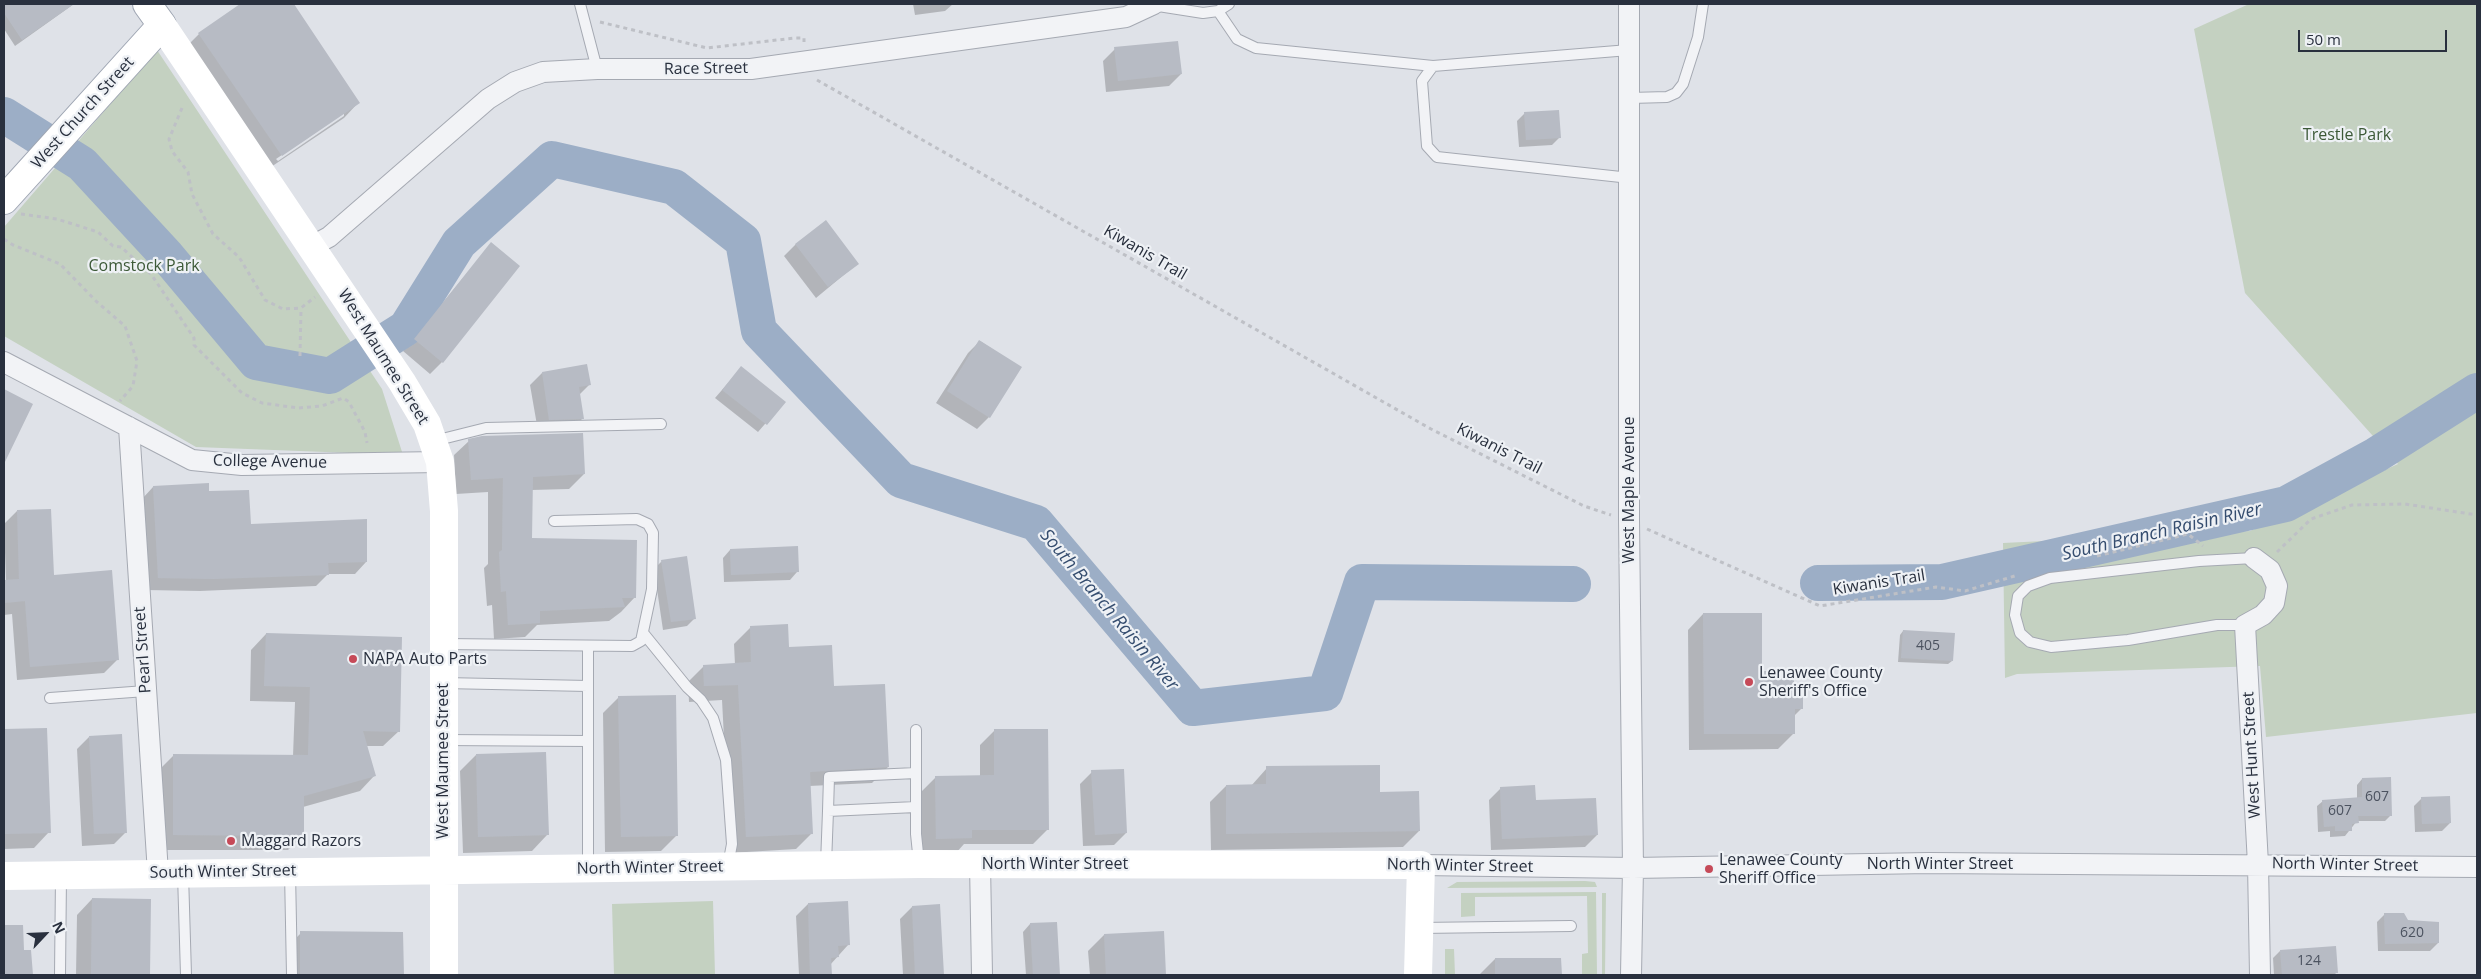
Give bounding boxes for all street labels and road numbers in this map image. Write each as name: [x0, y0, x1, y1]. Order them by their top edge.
street label: West Church Street: [28, 53, 138, 173]
street label: Race Street: [664, 59, 748, 79]
street label: Kiwanis Trail: [1100, 221, 1190, 285]
street label: West Maumee Street: [334, 286, 432, 428]
street label: West Maple Avenue: [1619, 416, 1639, 564]
street label: Kiwanis Trail: [1453, 419, 1545, 479]
street label: College Avenue: [213, 451, 327, 473]
street label: Kiwanis Trail: [1832, 566, 1926, 600]
street label: Pearl Street: [130, 606, 156, 694]
street label: West Maumee Street: [433, 683, 453, 839]
street label: West Hunt Street: [2239, 691, 2265, 819]
street label: North Winter Street: [982, 854, 1128, 874]
street label: North Winter Street: [1867, 854, 2013, 874]
street label: North Winter Street: [2272, 854, 2418, 876]
street label: North Winter Street: [1387, 855, 1533, 877]
street label: North Winter Street: [577, 857, 723, 879]
street label: South Winter Street: [150, 861, 296, 883]

